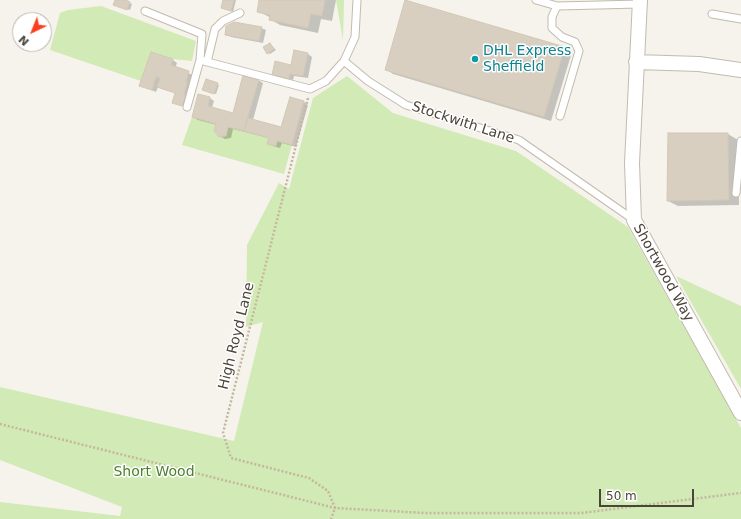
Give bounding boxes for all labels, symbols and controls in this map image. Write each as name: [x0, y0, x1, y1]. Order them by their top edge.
north arrow: [12, 12, 52, 52]
text: N: [16, 33, 32, 48]
place label: DHL Express Sheffield: [483, 43, 571, 76]
marker: DHL Express Sheffield: [470, 54, 480, 64]
street label: Stockwith Lane: [410, 99, 516, 147]
street label: Shortwood Way: [629, 221, 697, 325]
street label: High Royd Lane: [216, 281, 258, 391]
park label: Short Wood: [113, 464, 195, 480]
scale bar: [601, 481, 696, 507]
text: 50 m: [606, 489, 637, 503]

